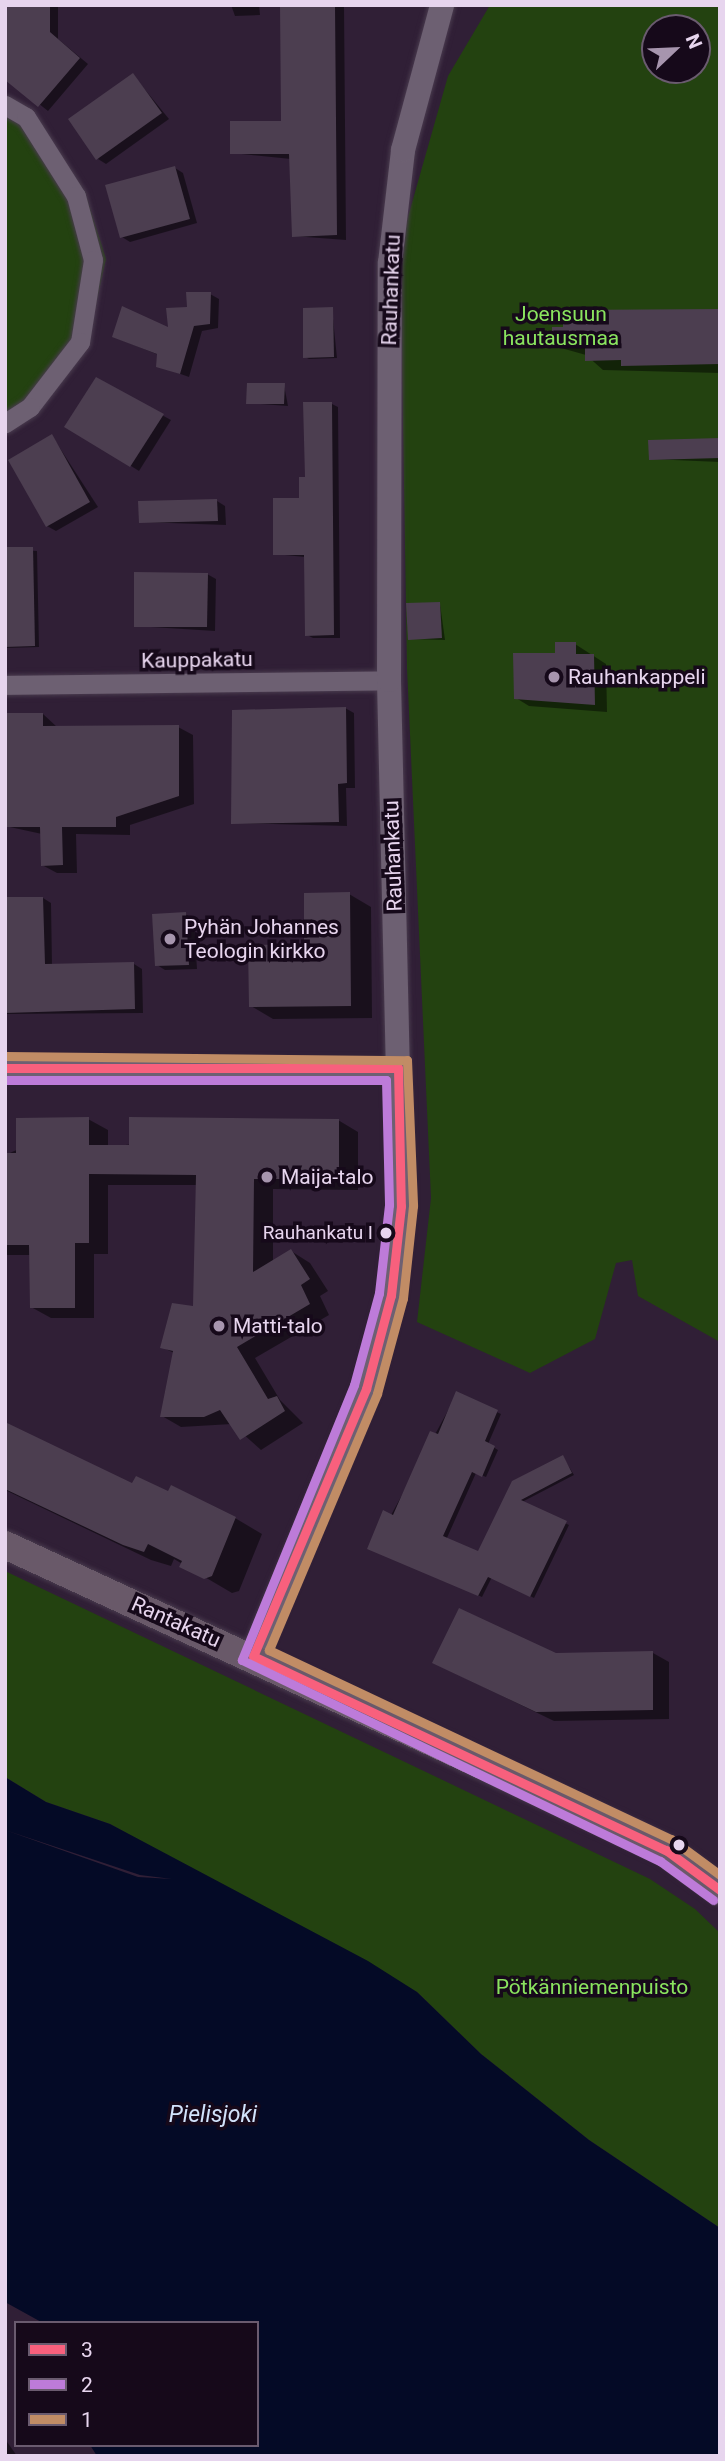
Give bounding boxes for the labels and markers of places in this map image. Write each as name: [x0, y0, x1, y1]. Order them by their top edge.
place label: Rauhankappeli: [568, 664, 706, 690]
marker: Rauhankappeli: [546, 669, 562, 685]
place label: Pyhän Johannes Teologin kirkko: [184, 914, 339, 964]
marker: Pyhän Johannes Teologin kirkko: [162, 931, 178, 947]
place label: Maija-talo: [281, 1164, 373, 1190]
marker: Maija-talo: [259, 1169, 275, 1185]
place label: Rauhankatu I: [263, 1222, 373, 1244]
marker: Rauhankatu I: [379, 1226, 393, 1240]
place label: Matti-talo: [233, 1313, 323, 1339]
marker: Matti-talo: [211, 1318, 227, 1334]
unlabelled marker: [672, 1838, 686, 1852]

